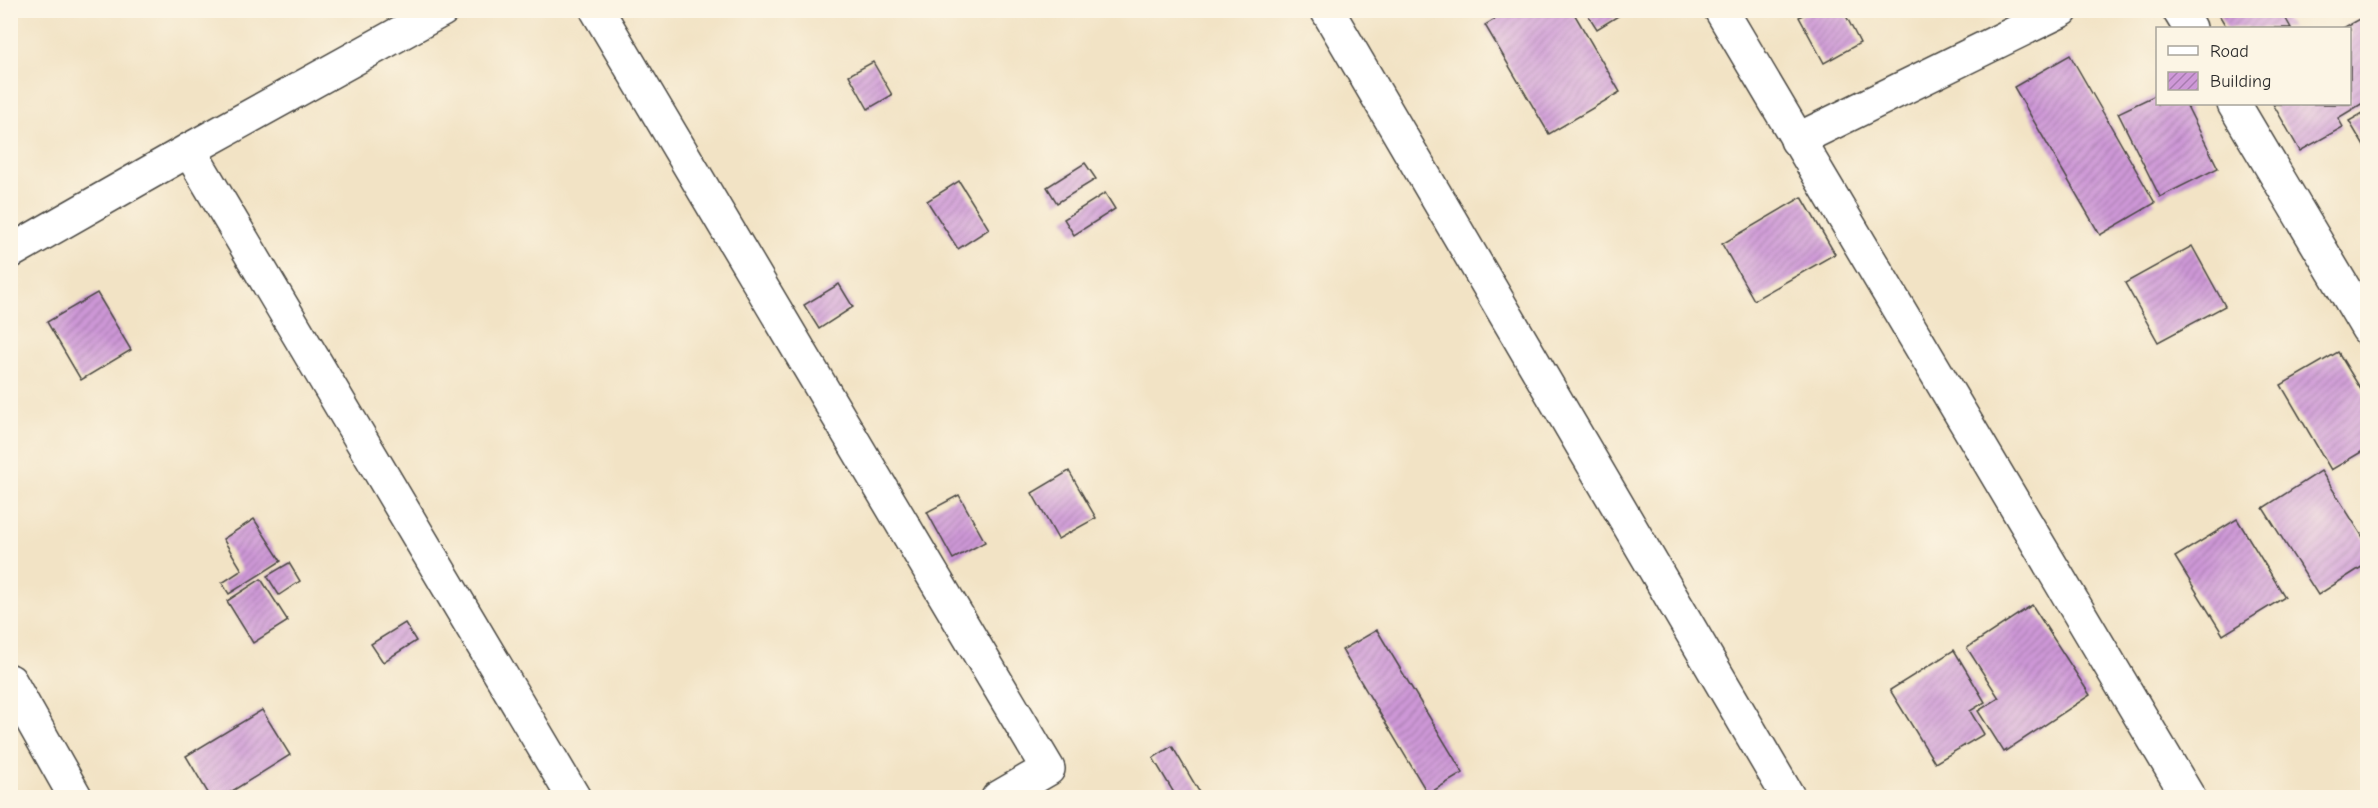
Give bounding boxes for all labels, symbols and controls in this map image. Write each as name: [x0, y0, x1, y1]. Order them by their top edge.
legend: [2156, 27, 2351, 105]
text: Road: [2210, 41, 2249, 62]
text: Building: [2210, 71, 2272, 92]

